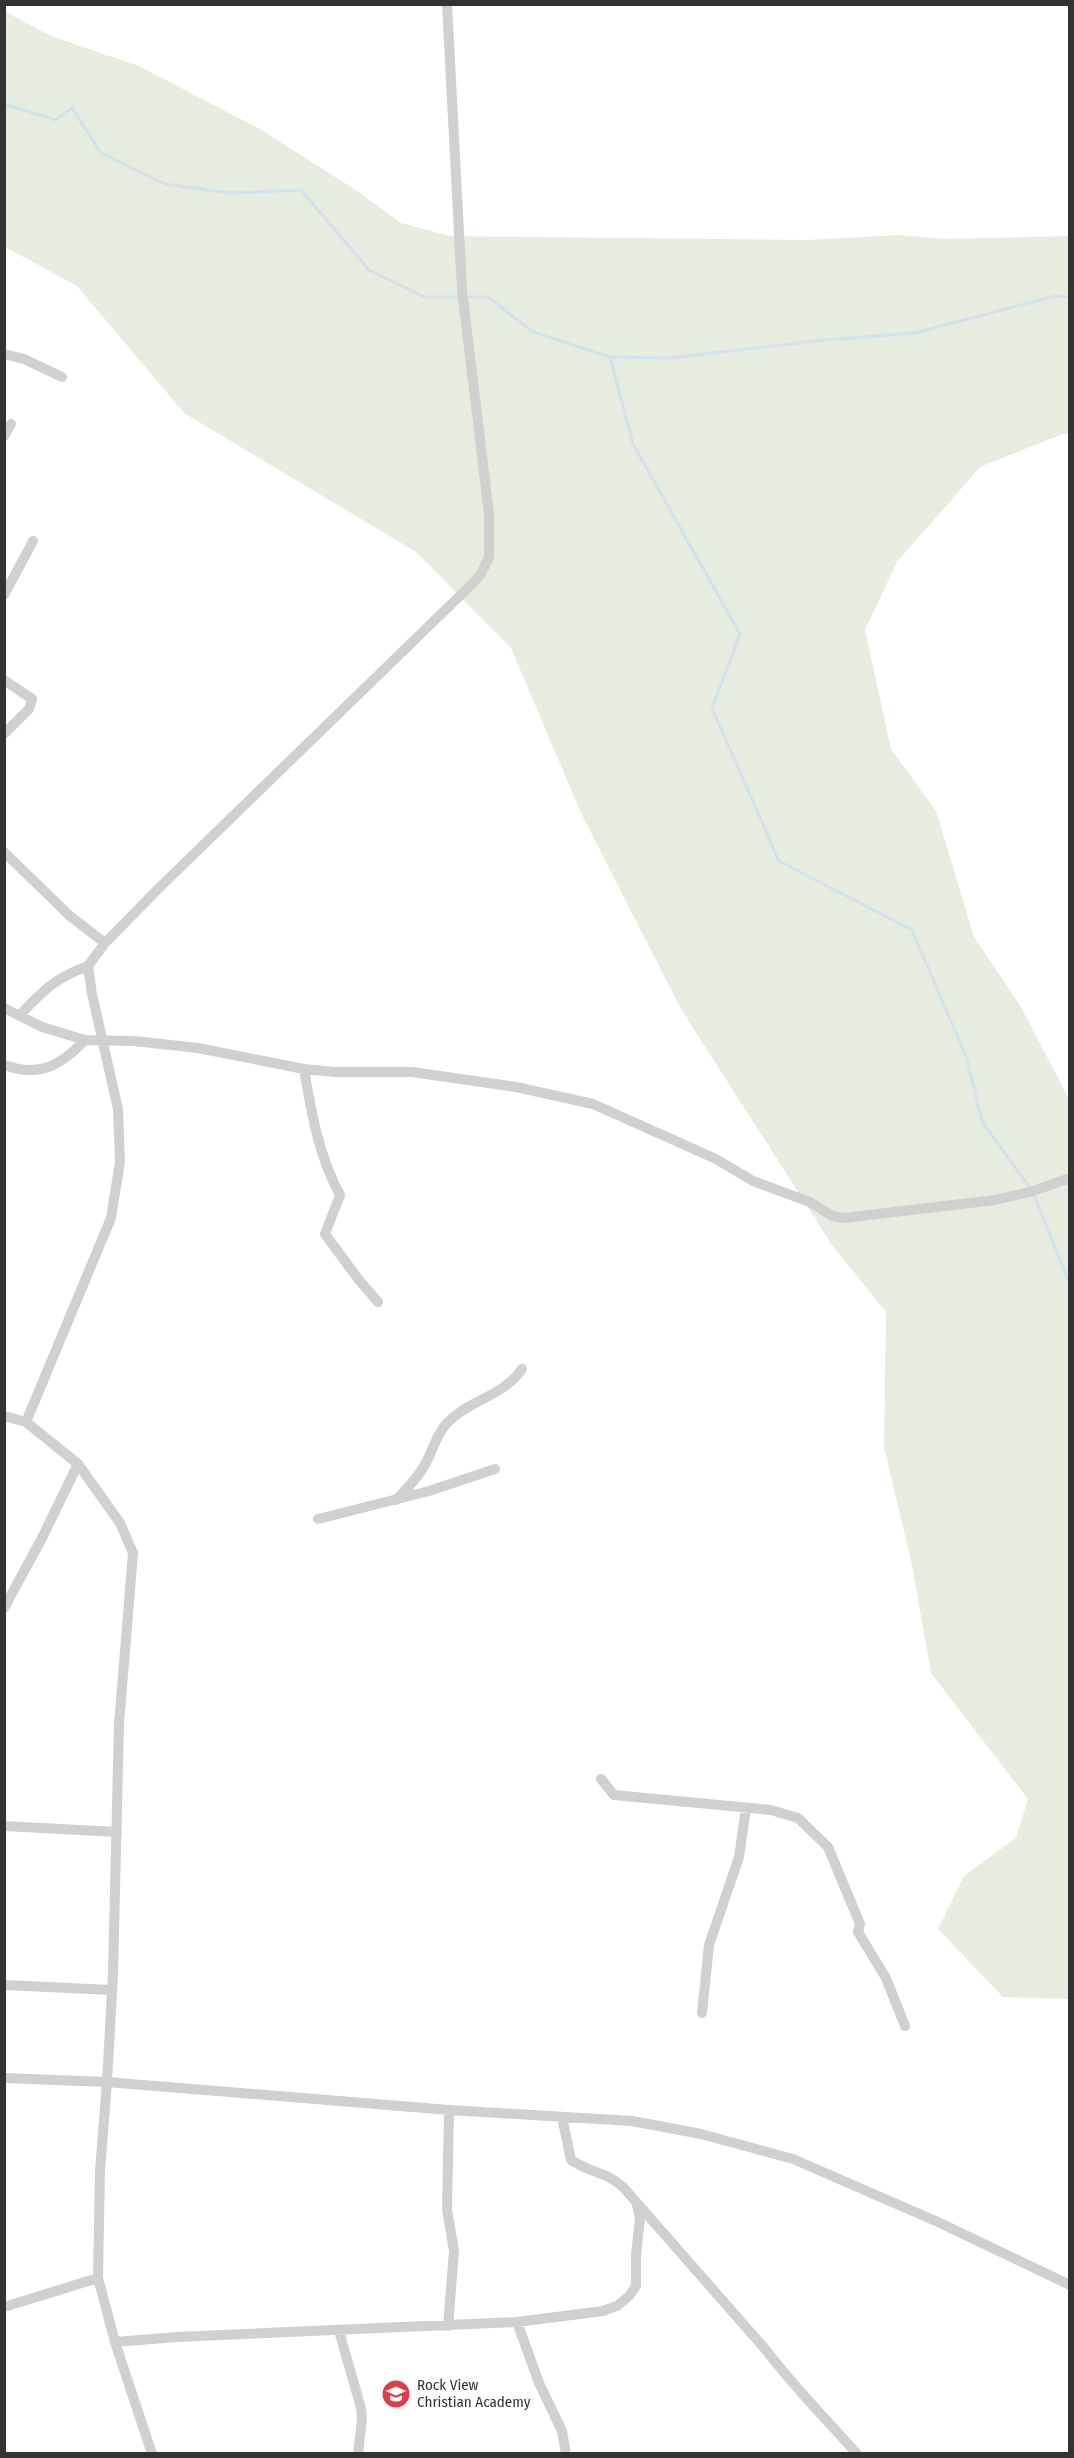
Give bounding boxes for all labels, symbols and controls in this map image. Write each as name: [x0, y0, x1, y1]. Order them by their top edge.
place label: Rock View Christian Academy: [417, 2376, 531, 2411]
school or university icon: Rock View Christian Academy: [380, 2378, 412, 2410]

